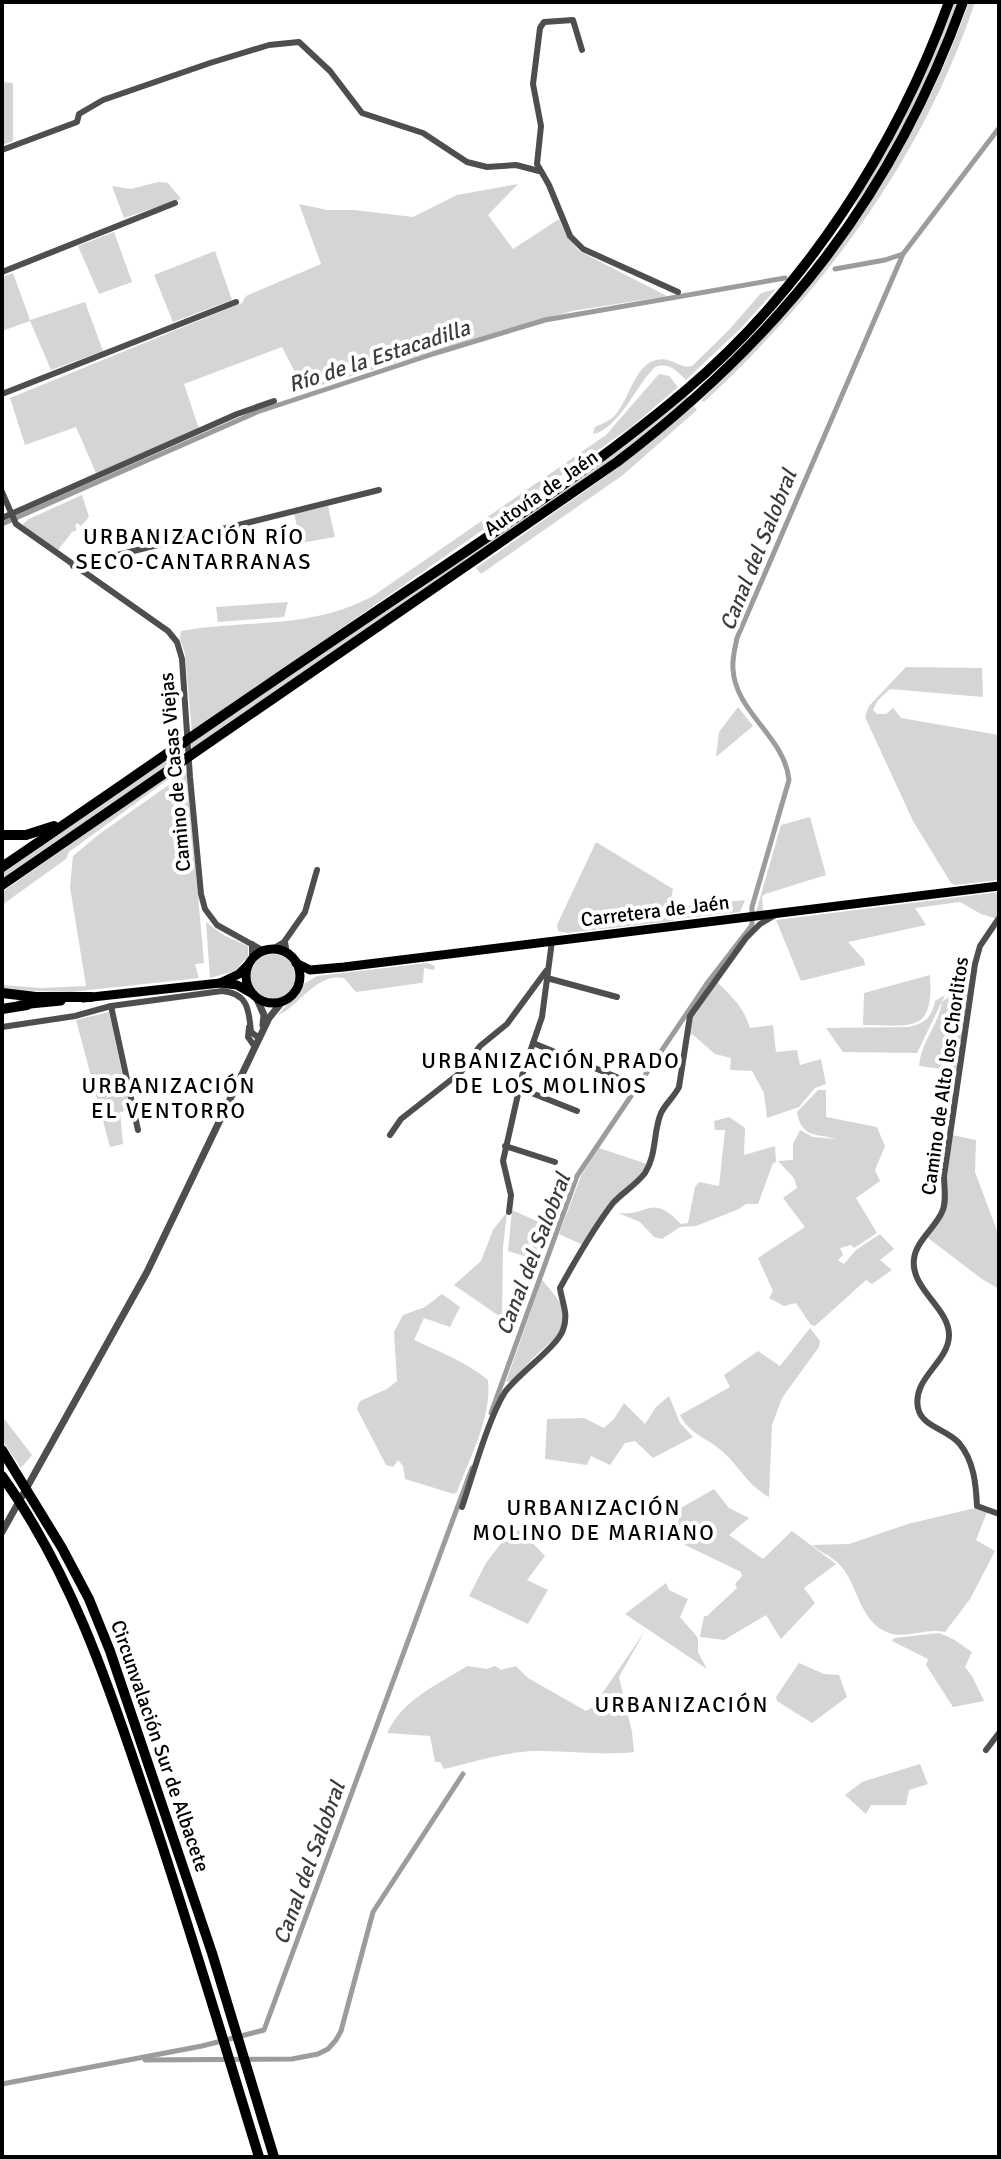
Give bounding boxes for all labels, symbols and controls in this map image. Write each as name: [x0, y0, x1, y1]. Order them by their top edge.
water label: Río de la Estacadilla: [285, 314, 474, 398]
street label: Autovía de Jaén: [479, 444, 603, 542]
water label: Canal del Salobral: [713, 464, 803, 634]
district label: URBANIZACIÓN RÍO SECO-CANTARRANAS: [76, 523, 312, 575]
street label: Camino de Casas Viejas: [154, 671, 196, 873]
street label: Carretera de Jaén: [579, 889, 731, 933]
street label: Camino de Alto los Chorlitos: [916, 955, 974, 1197]
district label: URBANIZACIÓN PRADO DE LOS MOLINOS: [421, 1047, 681, 1099]
district label: URBANIZACIÓN EL VENTORRO: [82, 1072, 256, 1124]
water label: Canal del Salobral: [490, 1168, 577, 1339]
district label: URBANIZACIÓN MOLINO DE MARIANO: [472, 1494, 716, 1546]
street label: Circunvalación Sur de Albacete: [105, 1617, 215, 1875]
district label: URBANIZACIÓN: [595, 1691, 769, 1718]
water label: Canal del Salobral: [267, 1777, 351, 1948]

